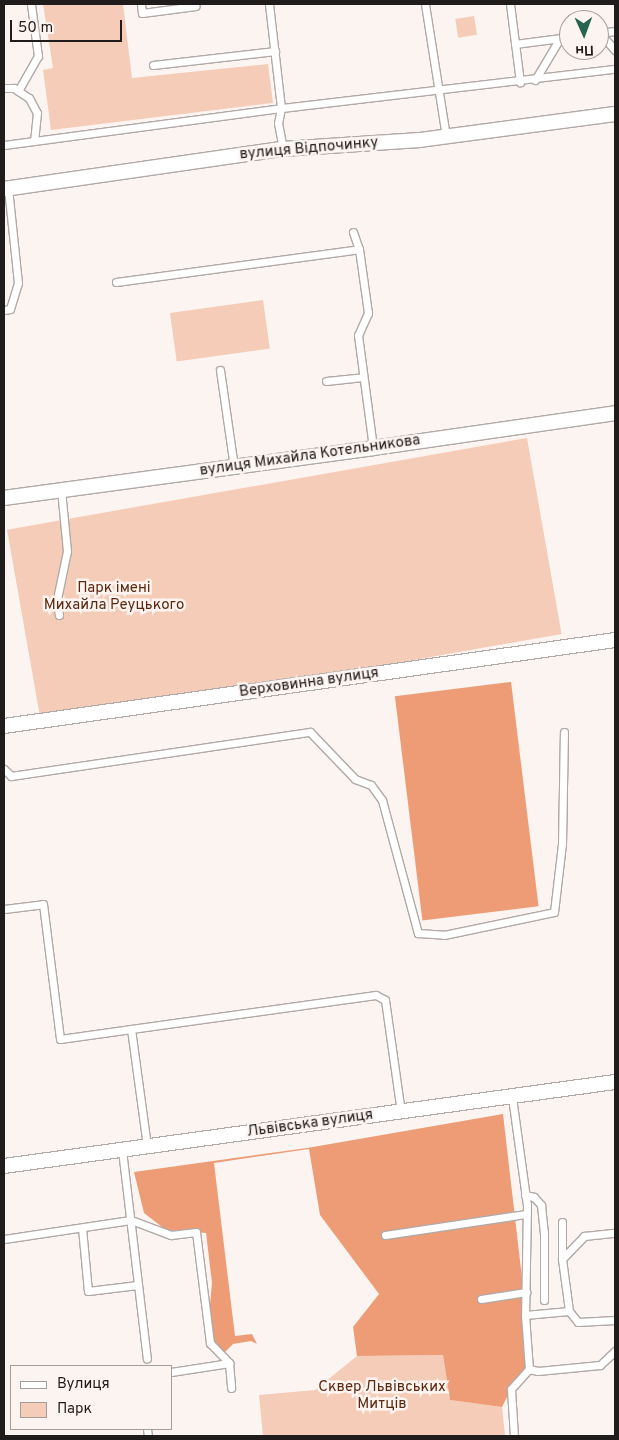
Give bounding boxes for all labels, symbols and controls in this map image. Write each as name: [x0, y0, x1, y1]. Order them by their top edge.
scale bar: [12, 10, 125, 42]
north arrow: [559, 10, 609, 60]
text: 50 m: [18, 19, 53, 38]
text: Пн: [575, 41, 594, 58]
street label: вулиця Відпочинку: [239, 134, 379, 164]
street label: вулиця Михайла Котельникова: [199, 432, 421, 480]
park label: Парк імені Михайла Реуцького: [44, 579, 184, 614]
street label: Верховинна вулиця: [238, 664, 380, 702]
street label: Львівська вулиця: [246, 1106, 374, 1142]
legend: [10, 1365, 172, 1430]
text: Вулиця: [57, 1375, 110, 1394]
park label: Сквер Львівських Митців: [318, 1378, 446, 1413]
text: Парк: [57, 1400, 92, 1419]

